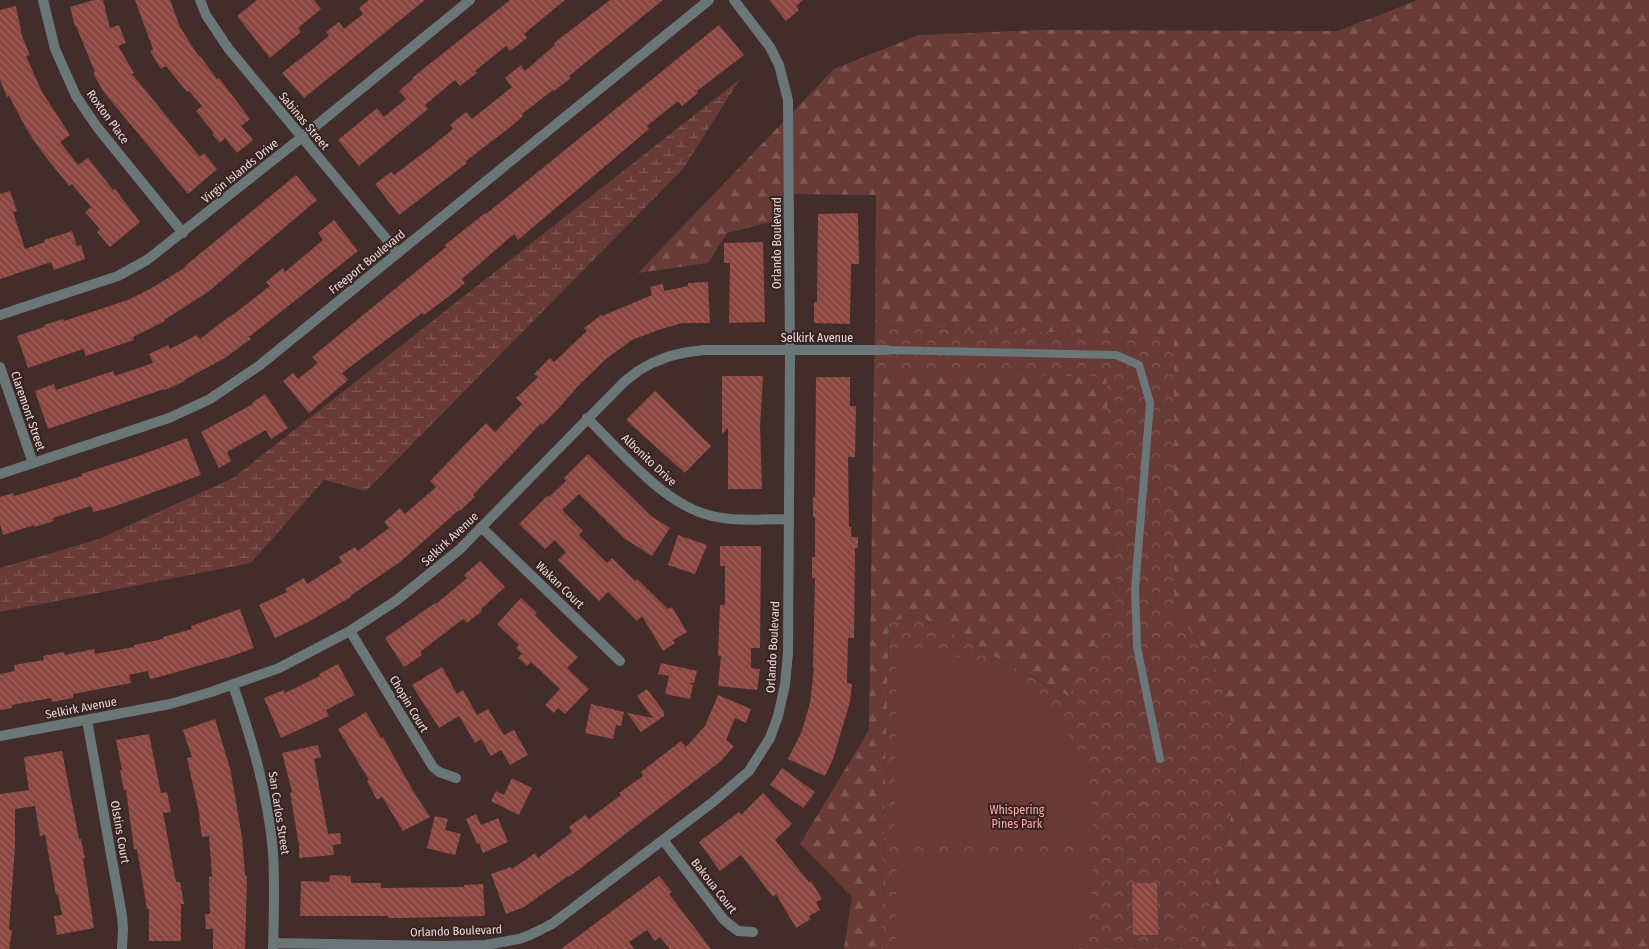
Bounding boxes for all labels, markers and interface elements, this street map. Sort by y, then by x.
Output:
street label: Roxton Place [84,87,132,147]
street label: Sabinas Street [276,89,332,153]
street label: Virgin Islands Drive [199,136,281,206]
street label: Orlando Boulevard [770,197,784,289]
street label: Freeport Boulevard [326,227,408,297]
street label: Selkirk Avenue [781,331,853,345]
street label: Claremont Street [8,370,48,453]
street label: Albonito Drive [619,431,679,489]
street label: Selkirk Avenue [419,509,481,569]
street label: Wakan Court [533,559,587,611]
street label: Orlando Boulevard [764,601,782,693]
street label: Chopin Court [387,673,431,735]
street label: Selkirk Avenue [44,694,118,722]
street label: San Carlos Street [266,770,292,856]
street label: Olstins Court [108,799,132,865]
park label: Whispering Pines Park [990,803,1045,831]
street label: Bakoua Court [688,856,740,916]
street label: Orlando Boulevard [410,922,502,940]

